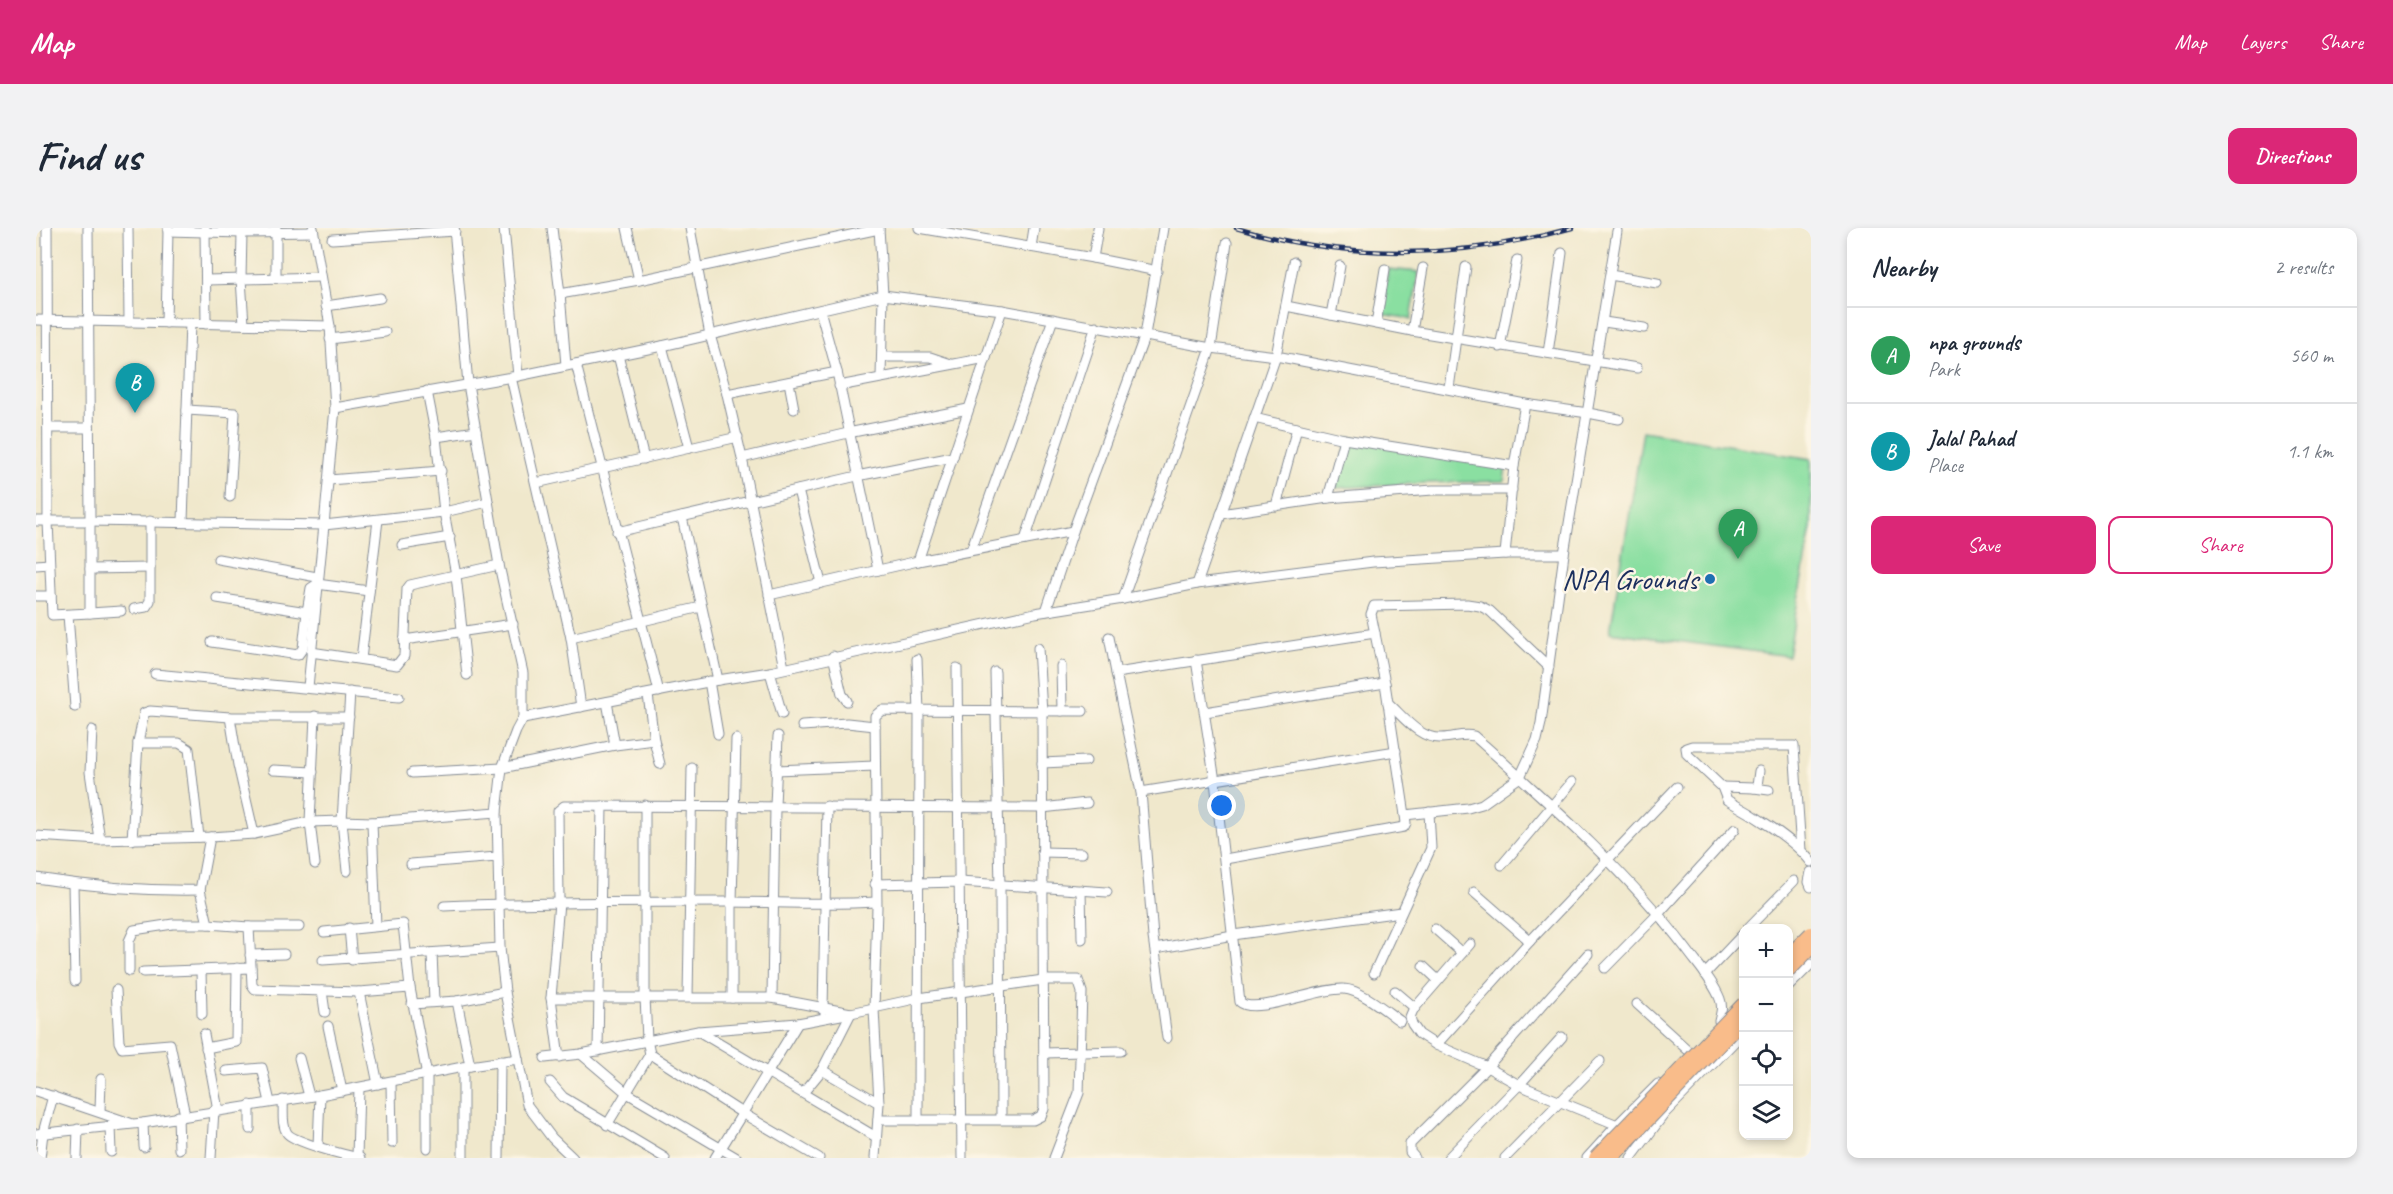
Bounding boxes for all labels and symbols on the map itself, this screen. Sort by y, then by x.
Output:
pin: B [116,364,154,413]
pin: A [1718,510,1758,559]
place label: NPA Grounds [1562,560,1701,598]
marker: NPA Grounds [1703,572,1717,586]
your location [1207,791,1236,820]

